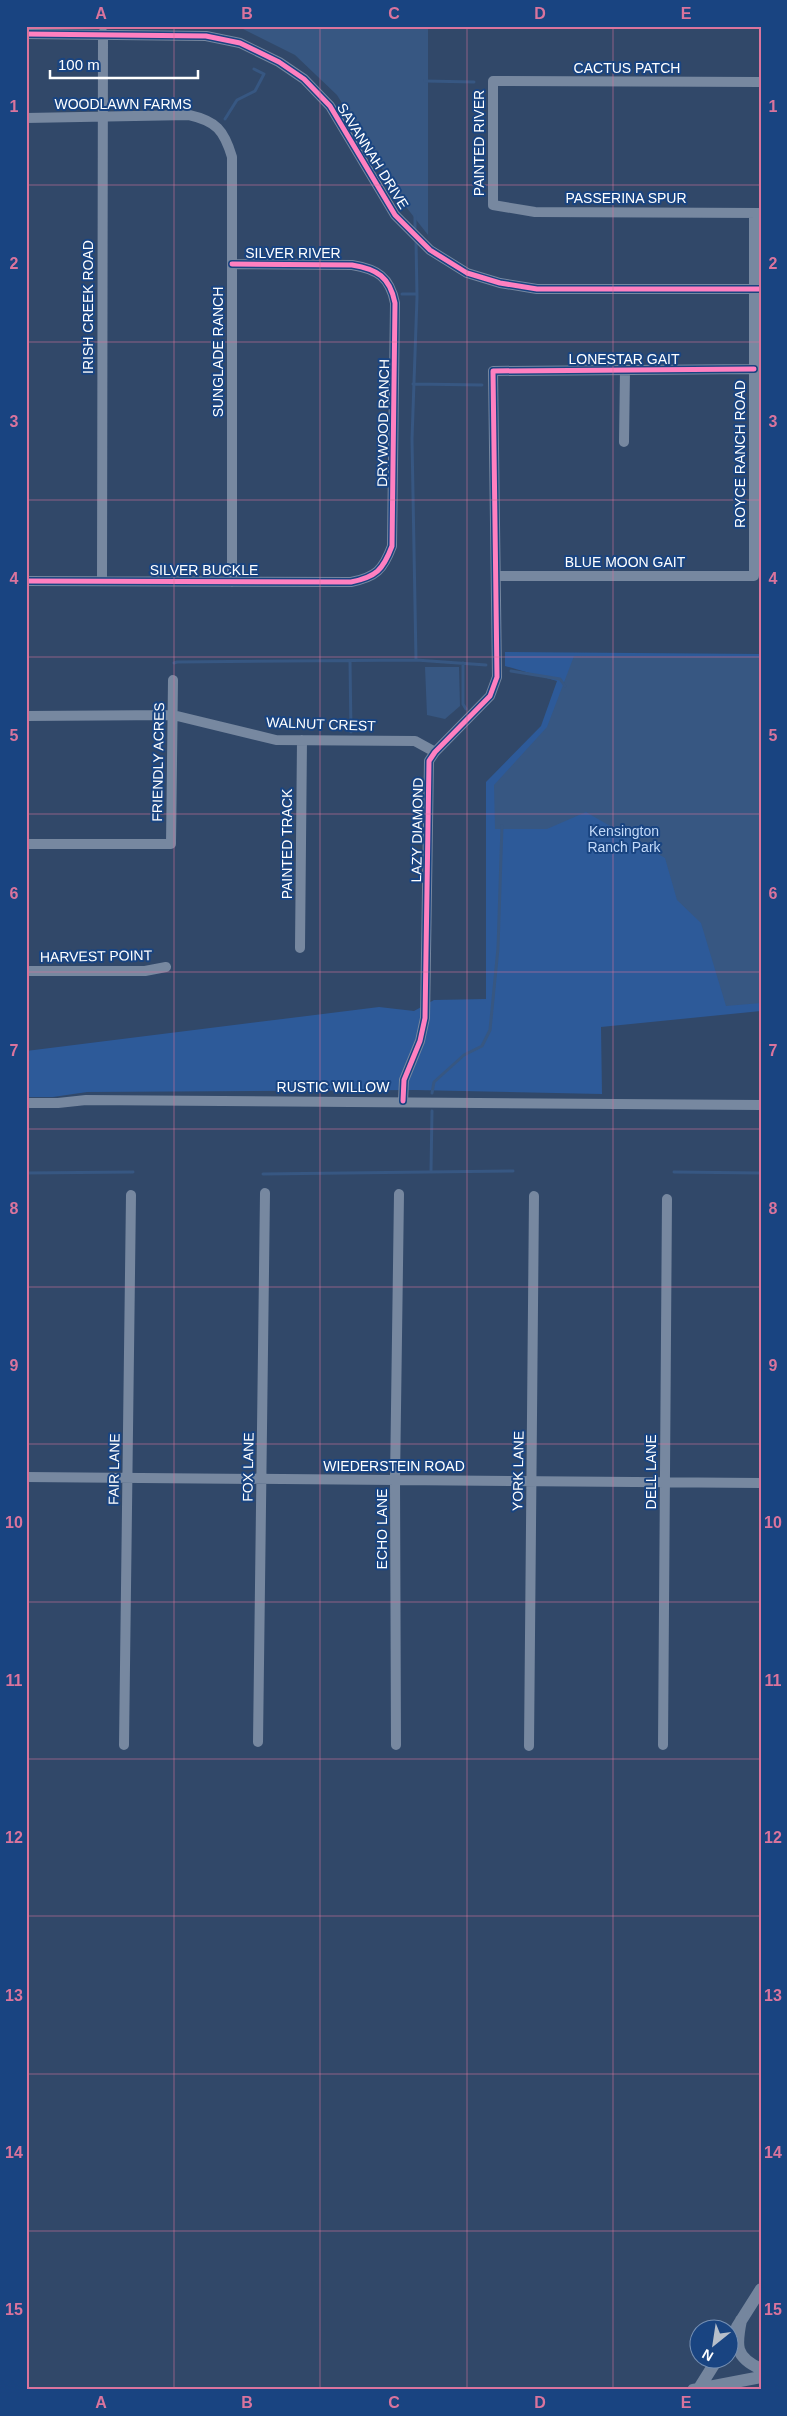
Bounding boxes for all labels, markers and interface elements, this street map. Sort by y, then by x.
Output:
text: A [95,5,107,22]
text: B [241,5,253,22]
text: C [388,5,400,22]
text: D [534,5,546,22]
text: E [681,5,692,22]
scale bar [50,48,198,80]
text: 100 m [58,56,100,73]
street label: CACTUS PATCH [574,60,680,76]
street label: PAINTED RIVER [471,90,487,196]
street label: WOODLAWN FARMS [54,96,192,112]
text: 1 [10,98,19,115]
text: 1 [769,98,778,115]
street label: SAVANNAH DRIVE [334,100,412,212]
street label: PASSERINA SPUR [565,190,687,206]
street label: IRISH CREEK ROAD [80,240,96,374]
street label: SILVER RIVER [245,245,341,261]
text: 2 [10,255,19,272]
text: 2 [769,255,778,272]
street label: SUNGLADE RANCH [210,287,226,417]
street label: LONESTAR GAIT [569,351,680,367]
street label: DRYWOOD RANCH [374,359,392,487]
street label: ROYCE RANCH ROAD [732,380,748,528]
text: 3 [10,413,19,430]
text: 3 [769,413,778,430]
street label: BLUE MOON GAIT [565,554,686,570]
street label: SILVER BUCKLE [150,562,258,578]
text: 4 [10,570,19,587]
text: 4 [769,570,778,587]
street label: FRIENDLY ACRES [149,702,167,822]
street label: WALNUT CREST [266,714,377,734]
text: 5 [10,727,19,744]
text: 5 [769,727,778,744]
street label: LAZY DIAMOND [408,777,426,883]
street label: PAINTED TRACK [279,788,295,899]
park label: Kensington Ranch Park [587,823,662,855]
text: 6 [10,885,19,902]
text: 6 [769,885,778,902]
street label: HARVEST POINT [40,947,153,965]
text: 7 [10,1042,19,1059]
text: 7 [769,1042,778,1059]
street label: RUSTIC WILLOW [277,1079,390,1095]
text: 8 [10,1200,19,1217]
text: 8 [769,1200,778,1217]
text: 9 [10,1357,19,1374]
text: 9 [769,1357,778,1374]
street label: YORK LANE [509,1431,527,1511]
street label: FOX LANE [239,1432,257,1502]
street label: FAIR LANE [105,1433,123,1505]
street label: DELL LANE [643,1435,659,1509]
street label: WIEDERSTEIN ROAD [323,1458,465,1474]
street label: ECHO LANE [374,1489,390,1569]
text: 10 [5,1514,23,1531]
text: 10 [764,1514,782,1531]
text: 11 [6,1672,23,1689]
text: 11 [765,1672,782,1689]
text: 12 [5,1829,23,1846]
text: 12 [764,1829,782,1846]
text: 13 [5,1987,23,2004]
text: 13 [764,1987,782,2004]
text: 14 [5,2144,23,2161]
text: 14 [764,2144,782,2161]
text: 15 [5,2301,23,2318]
text: 15 [764,2301,782,2318]
north arrow [690,2318,740,2368]
text: N [699,2346,716,2365]
text: A [95,2394,107,2411]
text: B [241,2394,253,2411]
text: C [388,2394,400,2411]
text: D [534,2394,546,2411]
text: E [681,2394,692,2411]

